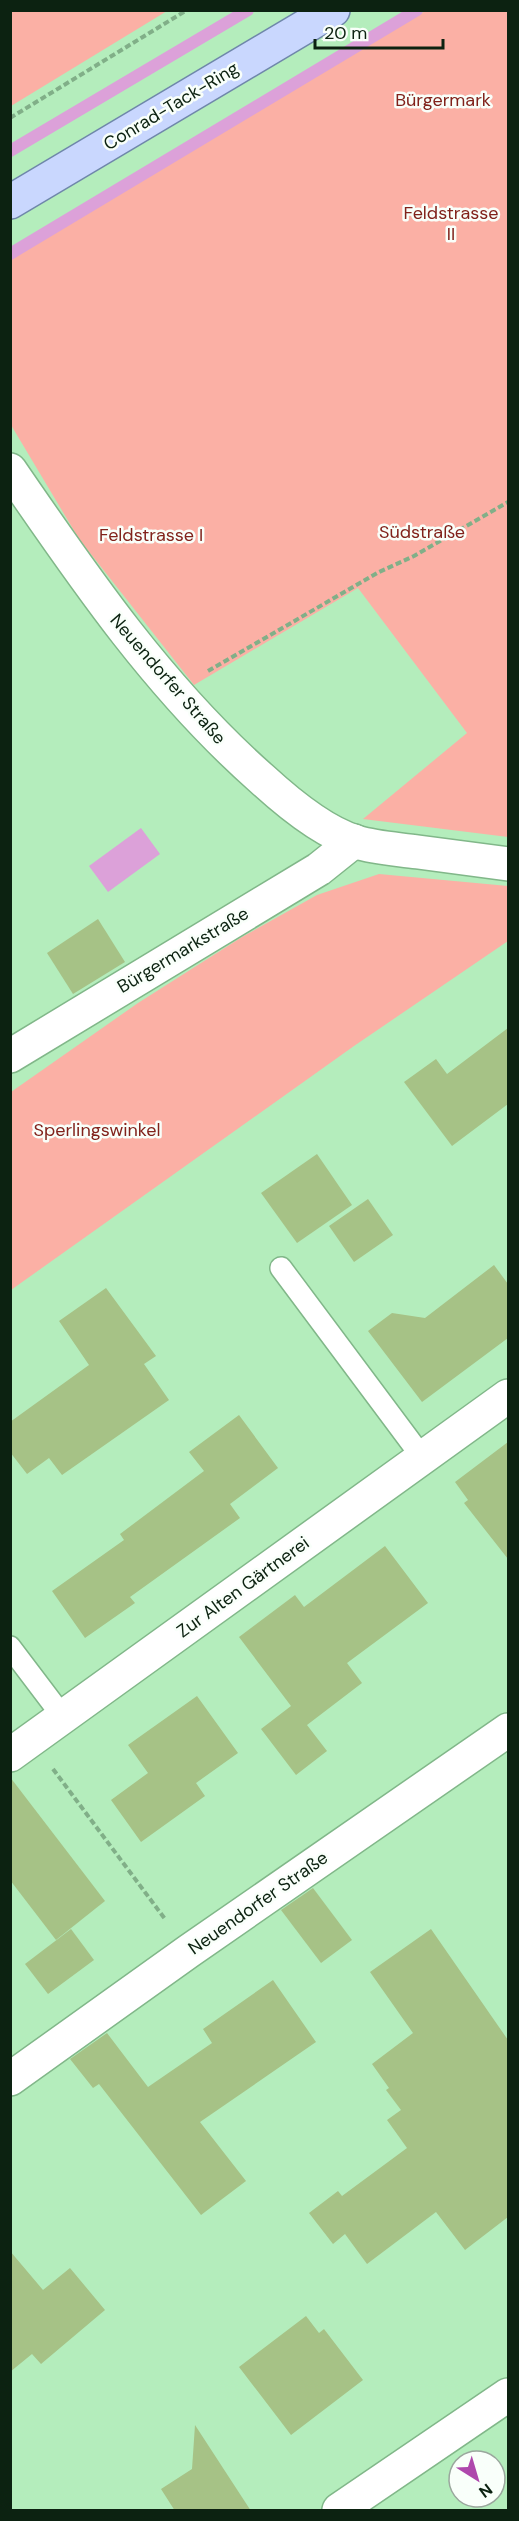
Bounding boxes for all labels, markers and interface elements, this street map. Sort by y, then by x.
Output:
scale bar [315,12,442,50]
text: 20 m [324,21,367,45]
street label: Conrad-Tack-Ring [99,56,243,156]
park label: Bürgermark [395,88,491,112]
park label: Feldstrasse II [403,201,499,246]
park label: Südstraße [379,520,465,544]
park label: Feldstrasse I [99,523,203,547]
street label: Neuendorfer Straße [105,609,231,749]
street label: Bürgermarkstraße [113,901,253,999]
park label: Sperlingswinkel [33,1118,161,1142]
street label: Zur Alten Gärtnerei [172,1531,314,1643]
street label: Neuendorfer Straße [183,1846,333,1960]
north arrow [447,2449,507,2509]
text: N [475,2479,497,2502]

